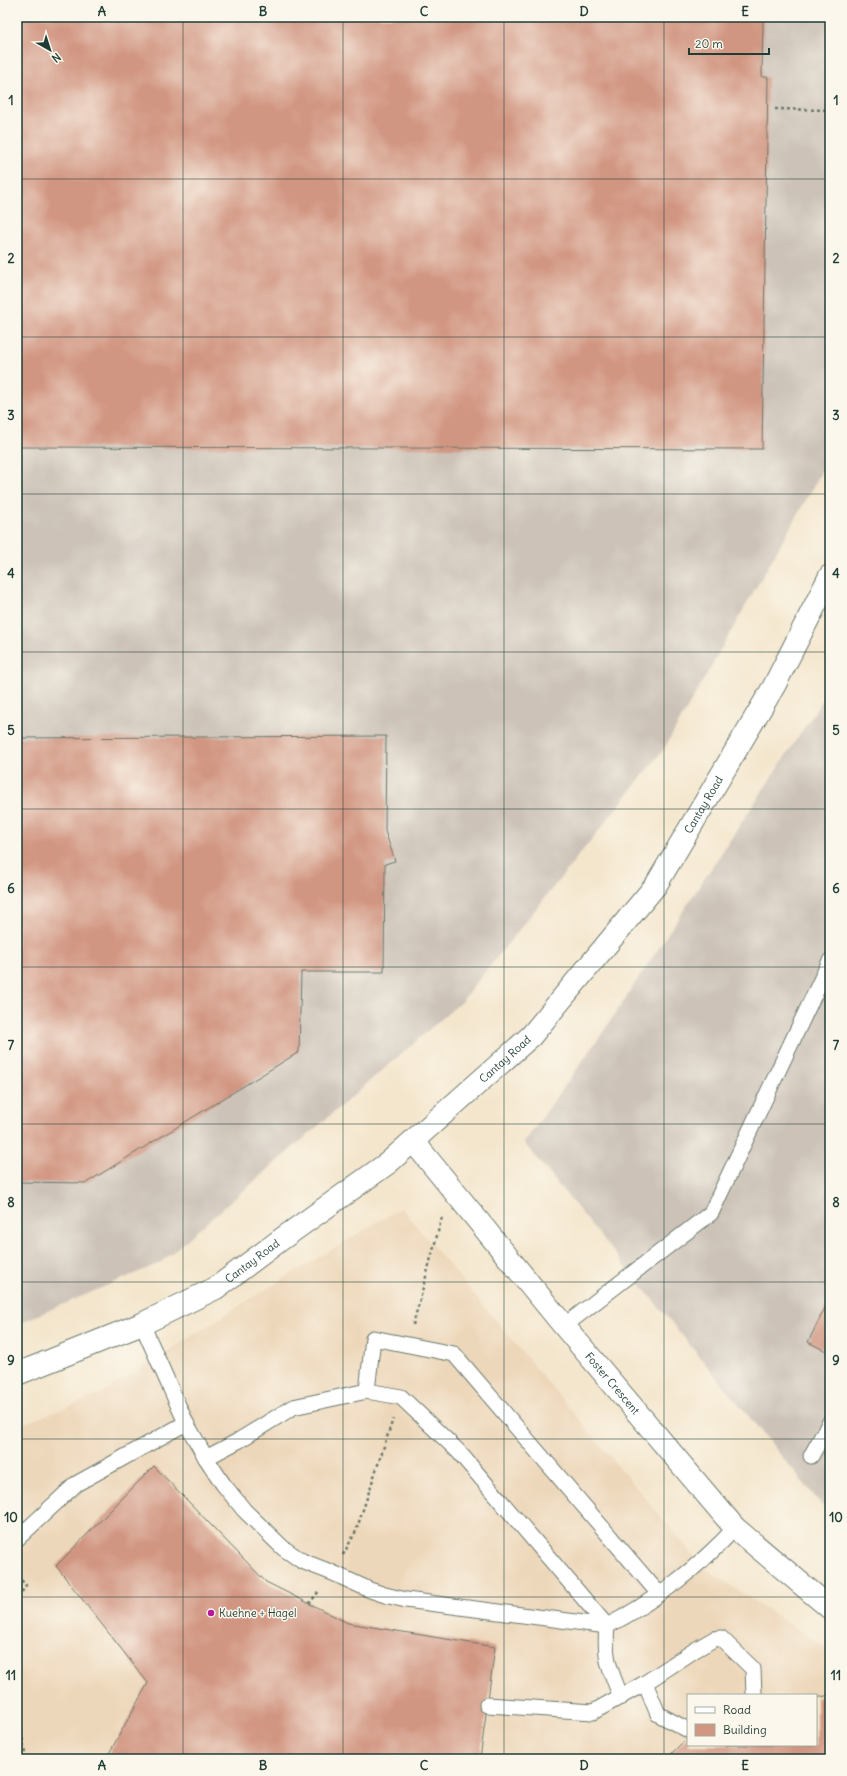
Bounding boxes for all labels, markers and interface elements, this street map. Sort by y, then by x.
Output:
text: A [98,3,107,20]
text: B [259,3,268,20]
text: C [420,3,429,20]
text: D [579,3,589,20]
text: E [741,3,749,20]
north arrow [30,30,70,70]
scale bar [689,30,769,56]
text: 20 m [695,36,723,51]
text: N [49,50,64,66]
text: 1 [8,92,14,109]
text: 1 [833,92,839,109]
text: 2 [7,250,15,267]
text: 2 [832,250,840,267]
text: 3 [7,407,15,424]
text: 3 [832,407,840,424]
text: 4 [7,565,15,582]
text: 4 [832,565,840,582]
text: 5 [7,722,15,739]
text: 5 [832,722,840,739]
street label: Cantay Road [681,773,726,836]
text: 6 [7,880,15,897]
text: 6 [832,880,840,897]
street label: Cantay Road [476,1032,534,1086]
text: 7 [8,1037,15,1054]
text: 7 [833,1037,840,1054]
text: 8 [7,1194,15,1211]
text: 8 [832,1194,840,1211]
street label: Cantay Road [222,1236,283,1286]
street label: Foster Crescent [582,1349,643,1418]
text: 9 [7,1352,15,1369]
text: 9 [832,1352,840,1369]
text: 10 [4,1509,18,1526]
text: 10 [829,1509,843,1526]
place label: Kuehne + Hagel [219,1606,296,1620]
marker: Kuehne + Hagel [206,1608,216,1618]
text: 11 [6,1667,16,1684]
text: 11 [831,1667,841,1684]
legend [687,1694,817,1746]
text: Road [723,1702,751,1717]
text: Building [723,1722,767,1737]
text: A [98,1757,107,1774]
text: B [259,1757,268,1774]
text: C [420,1757,429,1774]
text: D [579,1757,589,1774]
text: E [741,1757,749,1774]

